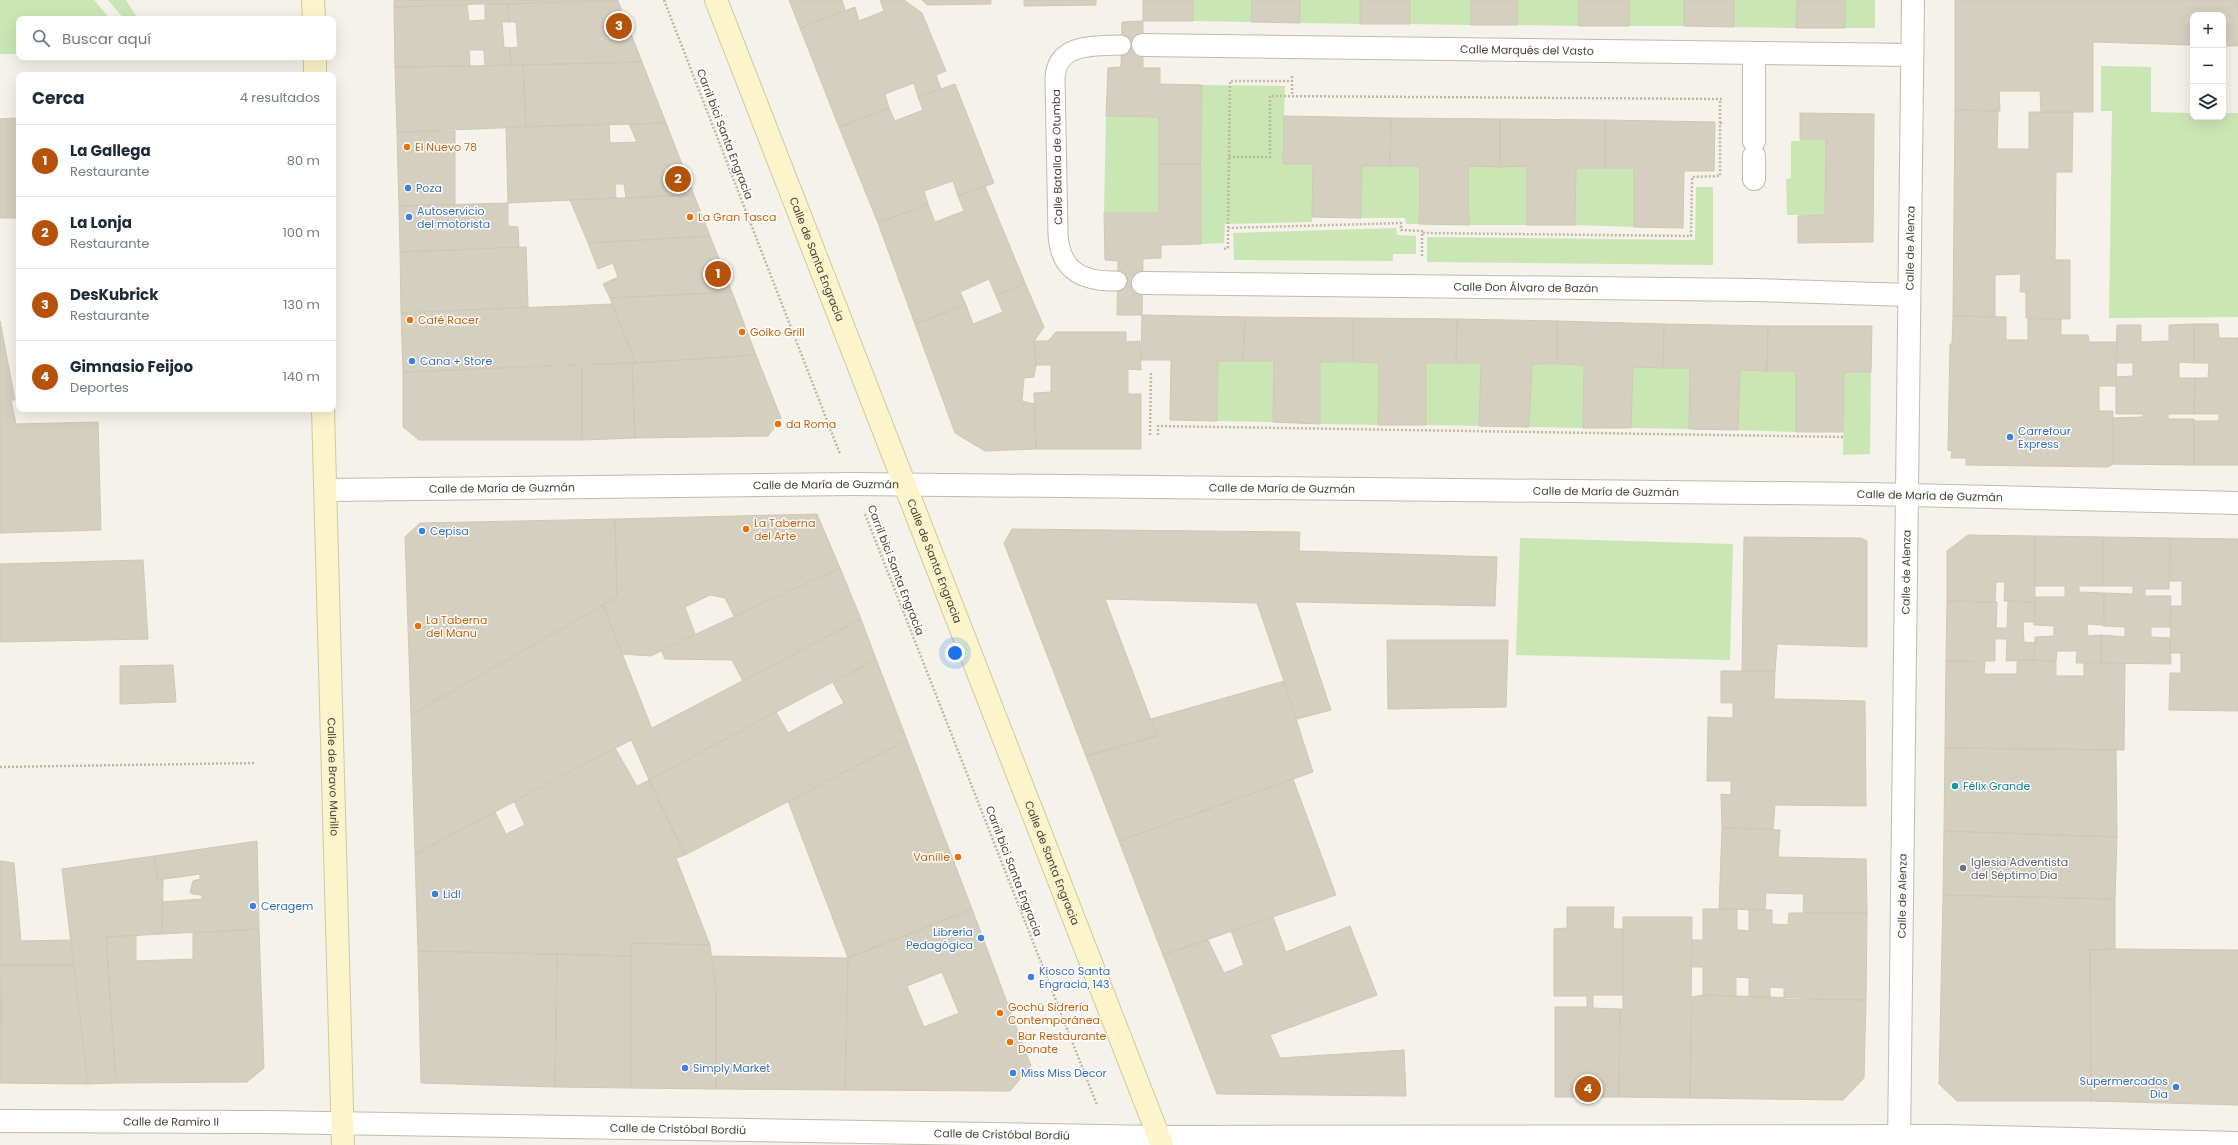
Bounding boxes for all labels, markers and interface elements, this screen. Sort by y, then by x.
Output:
pin: 3 [606,11,632,41]
map controls [2190,12,2226,120]
button: + [2190,12,2226,48]
search box [16,16,336,60]
icon: search [30,27,52,49]
text: Buscar aquí [62,28,151,49]
street label: Calle Marqués del Vasto [1460,41,1594,59]
button: − [2190,48,2226,84]
street label: Carril bici Santa Engracia [693,66,757,202]
button: layers [2190,84,2226,120]
text: Cerca [32,86,85,110]
text: 4 resultados [240,88,320,107]
street label: Calle Batalla de Otumba [1048,89,1066,225]
place label: El Nuevo 78 [415,139,477,155]
text: La Gallega [70,140,151,161]
marker: El Nuevo 78 [402,142,412,152]
text: 1 [43,151,47,170]
text: 80 m [287,151,320,170]
text: Restaurante [70,162,149,181]
pin: 2 [665,164,691,194]
place label: Poza [416,180,442,196]
marker: Poza [403,183,413,193]
street label: Calle de Santa Engracia [785,195,848,324]
place label: Autoservicio del motorista [417,203,490,232]
street label: Calle de Alenza [1901,206,1918,291]
place label: La Gran Tasca [698,209,776,225]
text: La Lonja [70,212,132,233]
marker: Autoservicio del motorista [404,212,414,222]
marker: La Gran Tasca [685,212,695,222]
text: 2 [41,223,49,242]
text: 100 m [283,223,320,242]
text: Restaurante [70,234,149,253]
pin: 1 [705,259,731,289]
street label: Calle Don Álvaro de Bazán [1454,279,1598,296]
text: DesKubrick [70,284,158,305]
text: 3 [41,295,49,314]
text: 130 m [283,295,320,314]
text: Restaurante [70,306,149,325]
place label: Café Racer [418,312,479,328]
marker: Café Racer [405,315,415,325]
place label: Goiko Grill [750,324,805,340]
marker: Goiko Grill [737,327,747,337]
place label: Cana + Store [420,353,492,369]
text: Gimnasio Feijoo [70,356,193,377]
marker: Cana + Store [407,356,417,366]
text: 4 [41,367,49,386]
text: 140 m [283,367,320,386]
text: Deportes [70,378,129,397]
place label: da Roma [786,416,836,432]
marker: da Roma [773,419,783,429]
place label: Carrefour Express [2018,423,2071,452]
marker: Carrefour Express [2005,432,2015,442]
street label: Calle de María de Guzmán [753,476,899,493]
street label: Calle de María de Guzmán [429,479,575,497]
street label: Calle de María de Guzmán [1209,480,1355,497]
street label: Calle de María de Guzmán [1533,483,1679,500]
street label: Calle de María de Guzmán [1857,486,2003,505]
street label: Calle de Santa Engracia [903,496,966,625]
street label: Carril bici Santa Engracia [864,502,928,638]
place label: La Taberna del Arte [754,515,815,544]
place label: Cepisa [430,523,469,539]
marker: La Taberna del Arte [741,524,751,534]
marker: Cepisa [417,526,427,536]
street label: Calle de Alenza [1897,530,1915,615]
place label: La Taberna del Manu [426,612,487,641]
marker: La Taberna del Manu [413,621,423,631]
your location [945,643,965,663]
street label: Calle de Bravo Murillo [323,717,343,836]
place label: Félix Grande [1963,778,2031,794]
marker: Félix Grande [1950,781,1960,791]
street label: Calle de Santa Engracia [1021,798,1084,927]
street label: Carril bici Santa Engracia [982,803,1046,939]
place label: Vanille [913,849,950,865]
marker: Vanille [953,852,963,862]
street label: Calle de Alenza [1894,854,1911,939]
place label: Iglesia Adventista del Séptimo Día [1971,854,2068,883]
marker: Iglesia Adventista del Séptimo Día [1958,863,1968,873]
place label: Lidl [443,886,461,902]
marker: Lidl [430,889,440,899]
place label: Ceragem [261,898,313,914]
marker: Ceragem [248,901,258,911]
place label: Librería Pedagógica [906,924,973,953]
marker: Librería Pedagógica [976,933,986,943]
place label: Kiosco Santa Engracia, 143 [1039,963,1110,992]
marker: Kiosco Santa Engracia, 143 [1026,972,1036,982]
place label: Gochü Sidrería Contemporánea [1008,999,1100,1028]
marker: Gochü Sidrería Contemporánea [995,1008,1005,1018]
place label: Bar Restaurante Donate [1018,1028,1107,1057]
marker: Bar Restaurante Donate [1005,1037,1015,1047]
place label: Simply Market [693,1060,770,1076]
marker: Simply Market [680,1063,690,1073]
place label: Miss Miss Decor [1021,1065,1107,1081]
marker: Miss Miss Decor [1008,1068,1018,1078]
place label: Supermercados Dia [2080,1073,2168,1102]
pin: 4 [1575,1074,1601,1104]
marker: Supermercados Dia [2171,1082,2181,1092]
street label: Calle de Ramiro II [123,1113,219,1130]
street label: Calle de Cristóbal Bordiú [610,1120,746,1138]
street label: Calle de Cristóbal Bordiú [934,1125,1070,1143]

